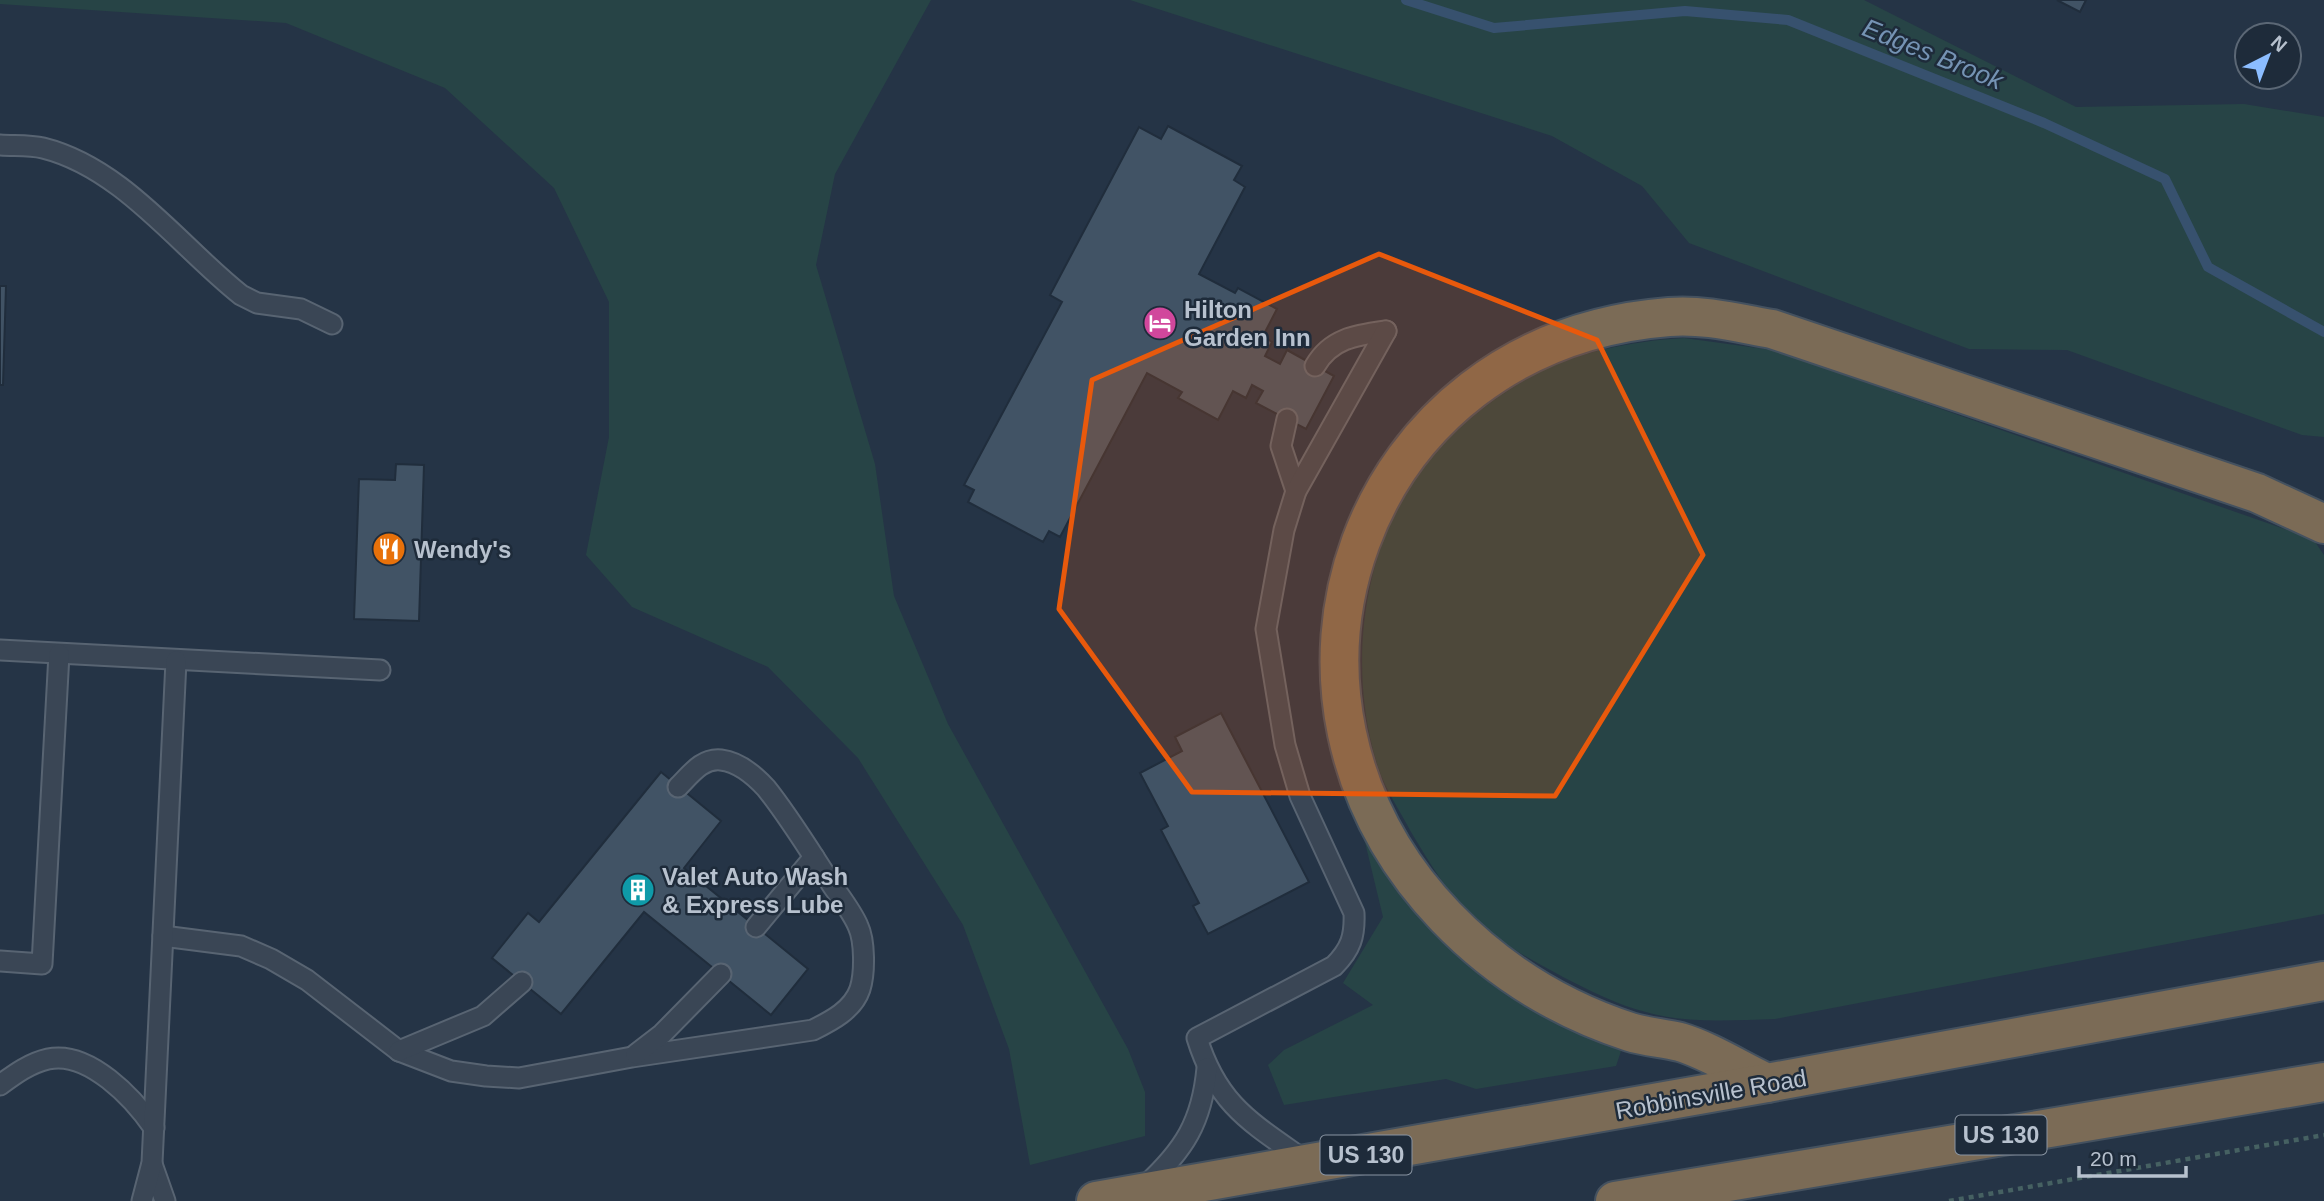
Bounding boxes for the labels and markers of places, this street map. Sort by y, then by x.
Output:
place label: Hilton Garden Inn [1184,296,1311,351]
hotel icon: Hilton Garden Inn [1141,304,1179,342]
restaurant icon: Wendy's [370,530,408,568]
place label: Wendy's [414,536,511,563]
place label: Valet Auto Wash & Express Lube [662,863,848,918]
building icon: Valet Auto Wash & Express Lube [619,871,657,909]

